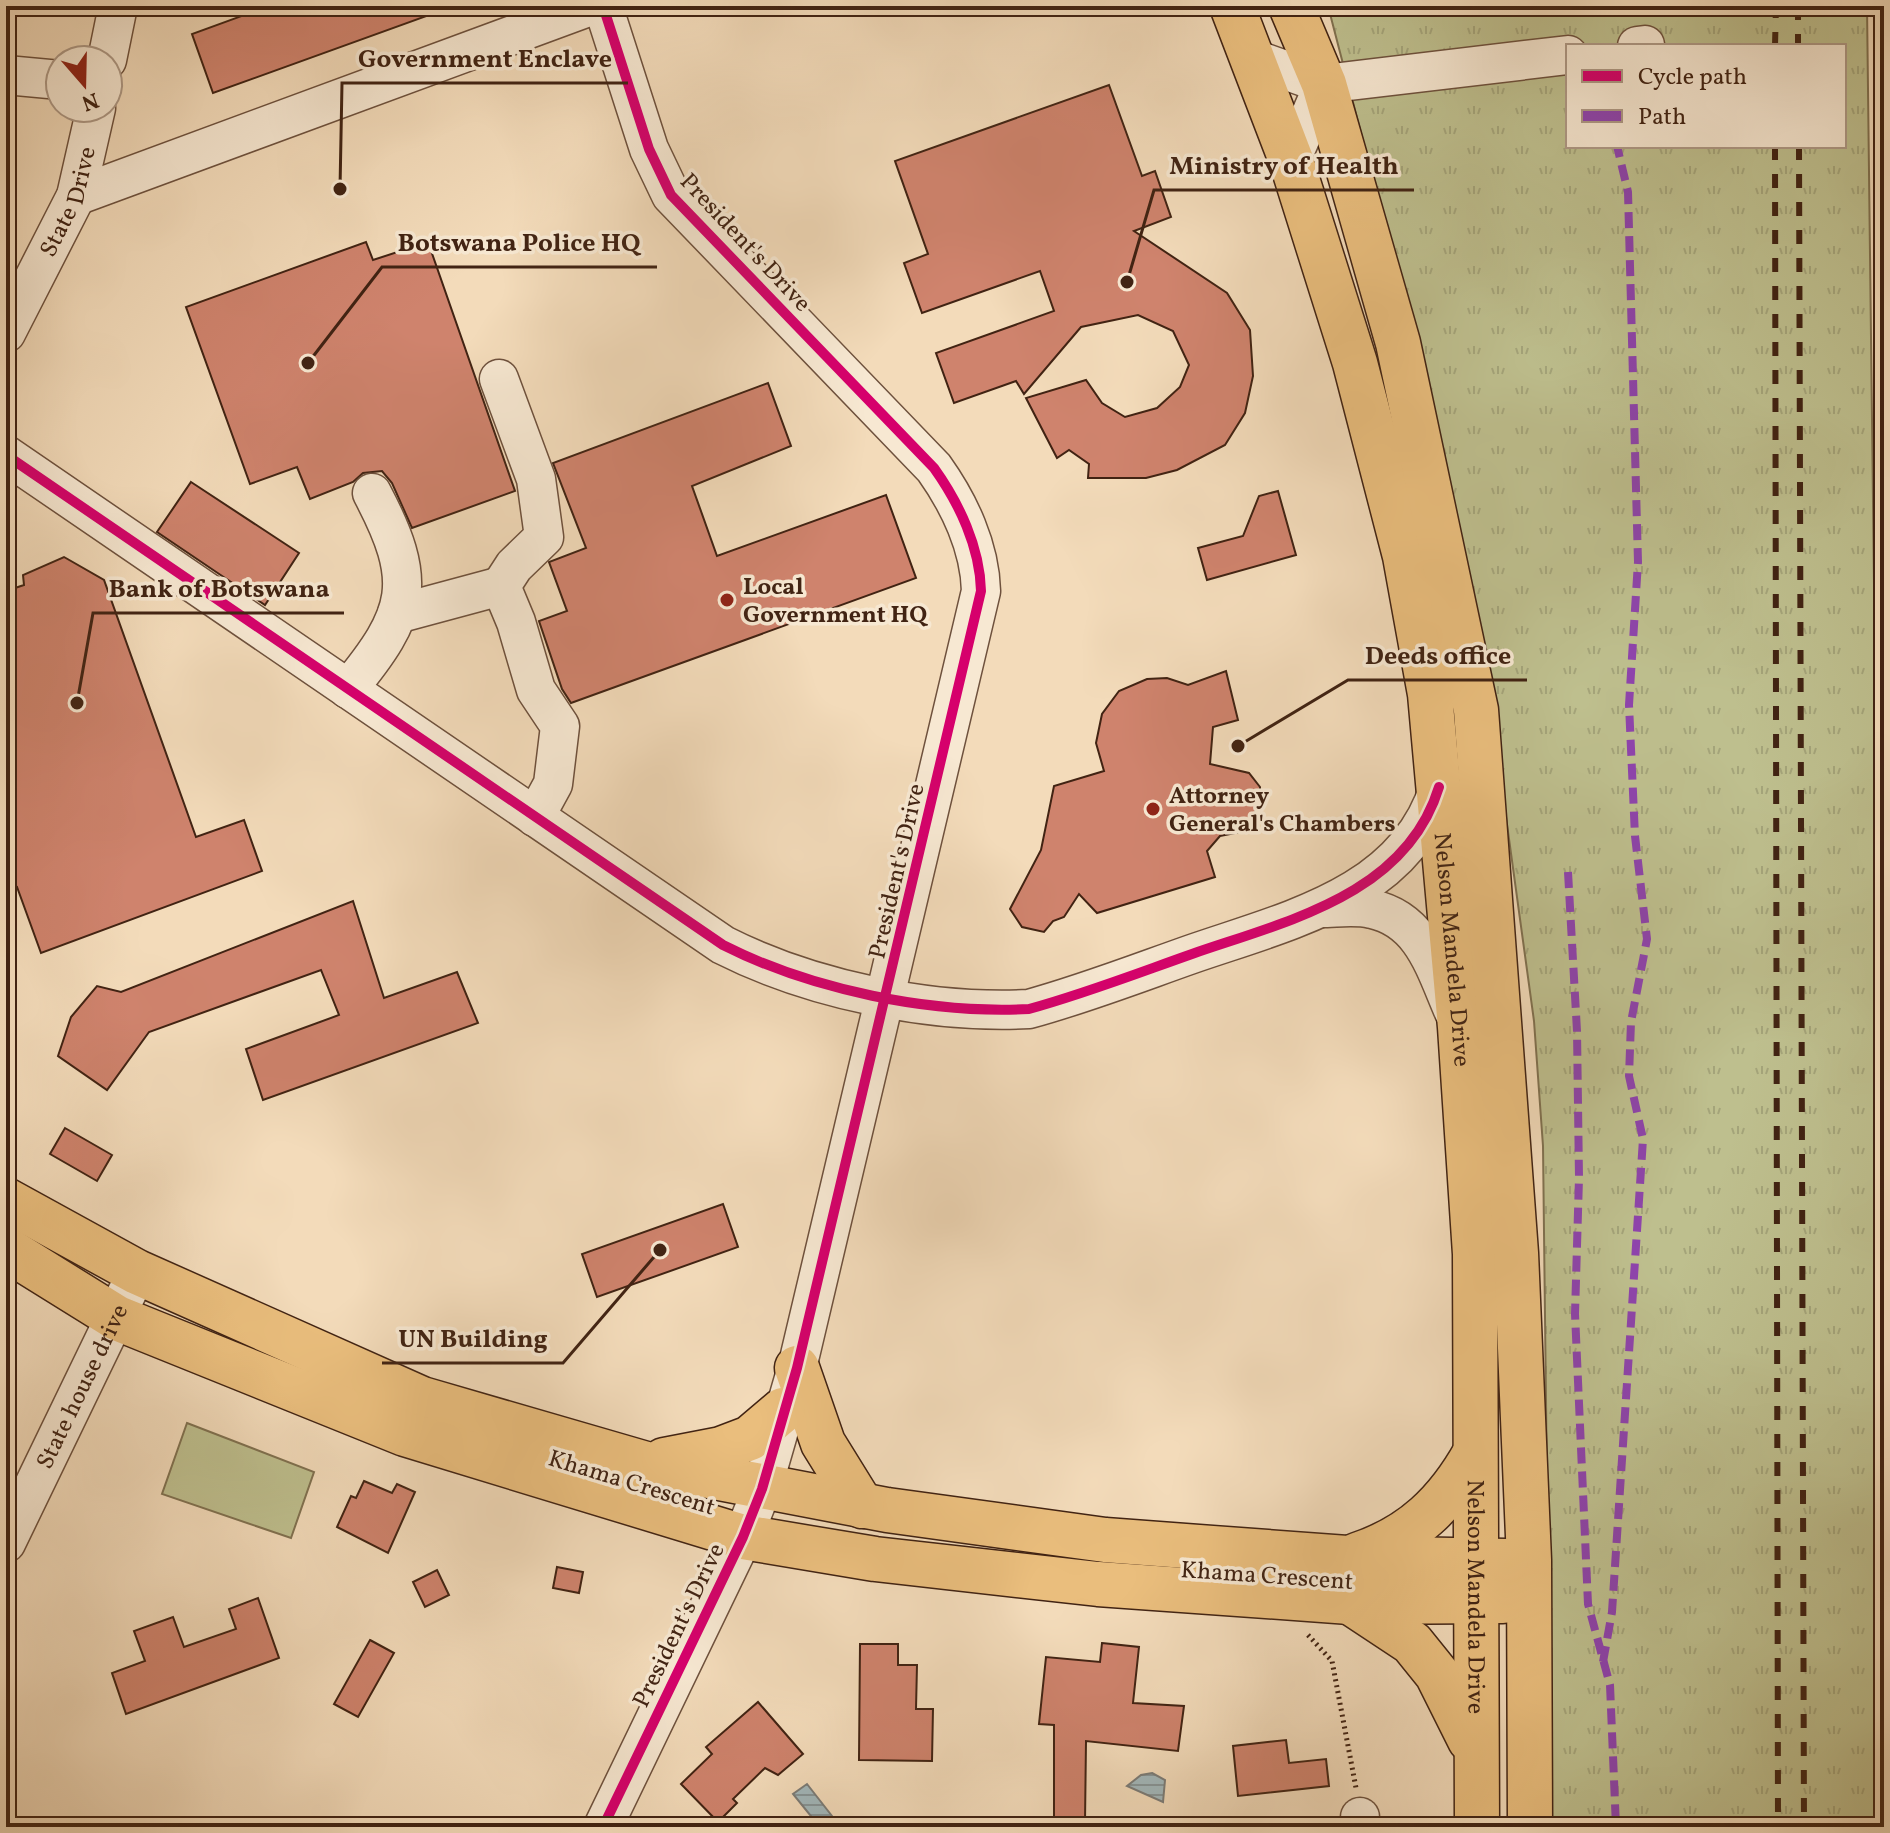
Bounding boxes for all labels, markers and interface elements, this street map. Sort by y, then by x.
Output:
callout: Government Enclave [342,33,628,83]
text: Government Enclave [358,42,612,78]
north arrow [44,44,124,124]
legend [1566,44,1846,148]
text: Cycle path [1638,61,1747,95]
text: N [77,83,103,118]
text: Path [1638,101,1686,135]
callout: Ministry of Health [1154,140,1414,190]
street label: State Drive [33,144,106,263]
text: Ministry of Health [1169,149,1399,185]
street label: President's Drive [671,166,818,320]
callout: Botswana Police HQ [382,217,657,267]
text: Botswana Police HQ [397,226,642,262]
callout: Bank of Botswana [93,563,344,613]
place label: Local Government HQ [743,571,928,633]
text: Bank of Botswana [108,572,330,608]
marker: Local Government HQ [718,591,736,609]
callout: Deeds office [1348,630,1527,680]
text: Deeds office [1365,639,1511,675]
street label: President's Drive [861,780,935,962]
place label: Attorney General's Chambers [1169,780,1396,842]
marker: Attorney General's Chambers [1144,800,1162,818]
street label: Nelson Mandela Drive [1424,831,1478,1068]
street label: State house drive [29,1299,138,1475]
callout: UN Building [382,1313,563,1363]
text: UN Building [398,1322,548,1358]
street label: Khama Crescent [544,1442,719,1525]
street label: Nelson Mandela Drive [1457,1479,1492,1714]
street label: President's Drive [625,1538,734,1714]
street label: Khama Crescent [1180,1554,1354,1600]

